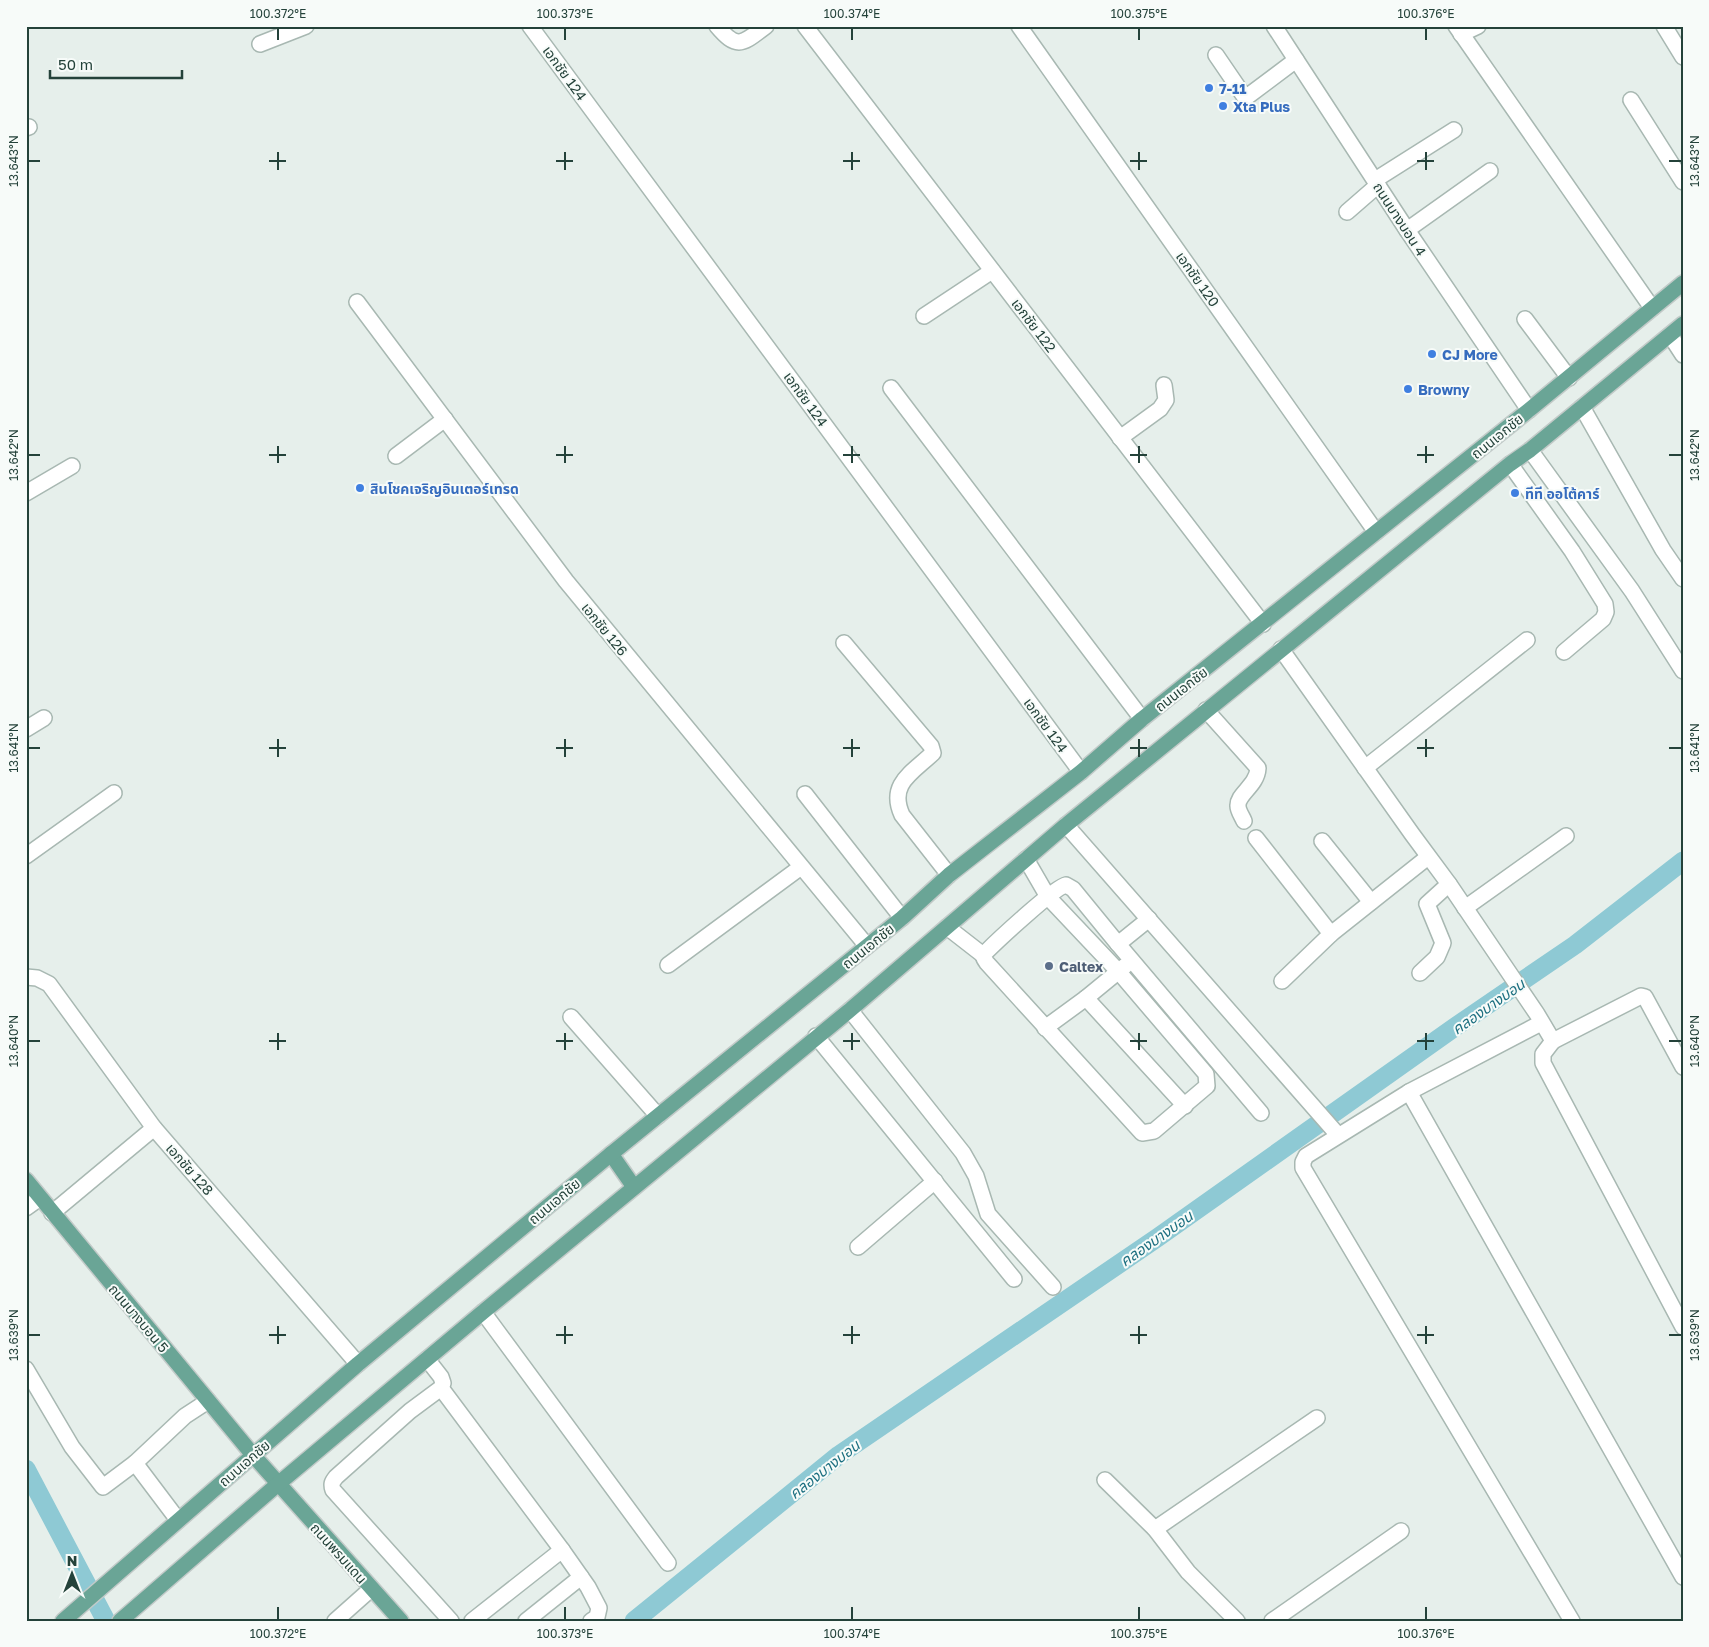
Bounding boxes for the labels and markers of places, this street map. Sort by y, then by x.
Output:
place label: 7-11 [1219,80,1246,97]
marker: 7-11 [1203,82,1215,94]
place label: Xta Plus [1233,98,1290,115]
marker: Xta Plus [1217,100,1229,112]
place label: CJ More [1442,346,1498,363]
marker: CJ More [1426,348,1438,360]
place label: Browny [1418,381,1470,398]
marker: Browny [1402,383,1414,395]
place label: สินโชคเจริญอินเตอร์เทรด [370,480,519,497]
marker: สินโชคเจริญอินเตอร์เทรด [354,482,366,494]
place label: ทีที ออโต้คาร์ [1525,485,1600,502]
marker: ทีที ออโต้คาร์ [1509,487,1521,499]
place label: Caltex [1059,958,1103,975]
marker: Caltex [1043,960,1055,972]

